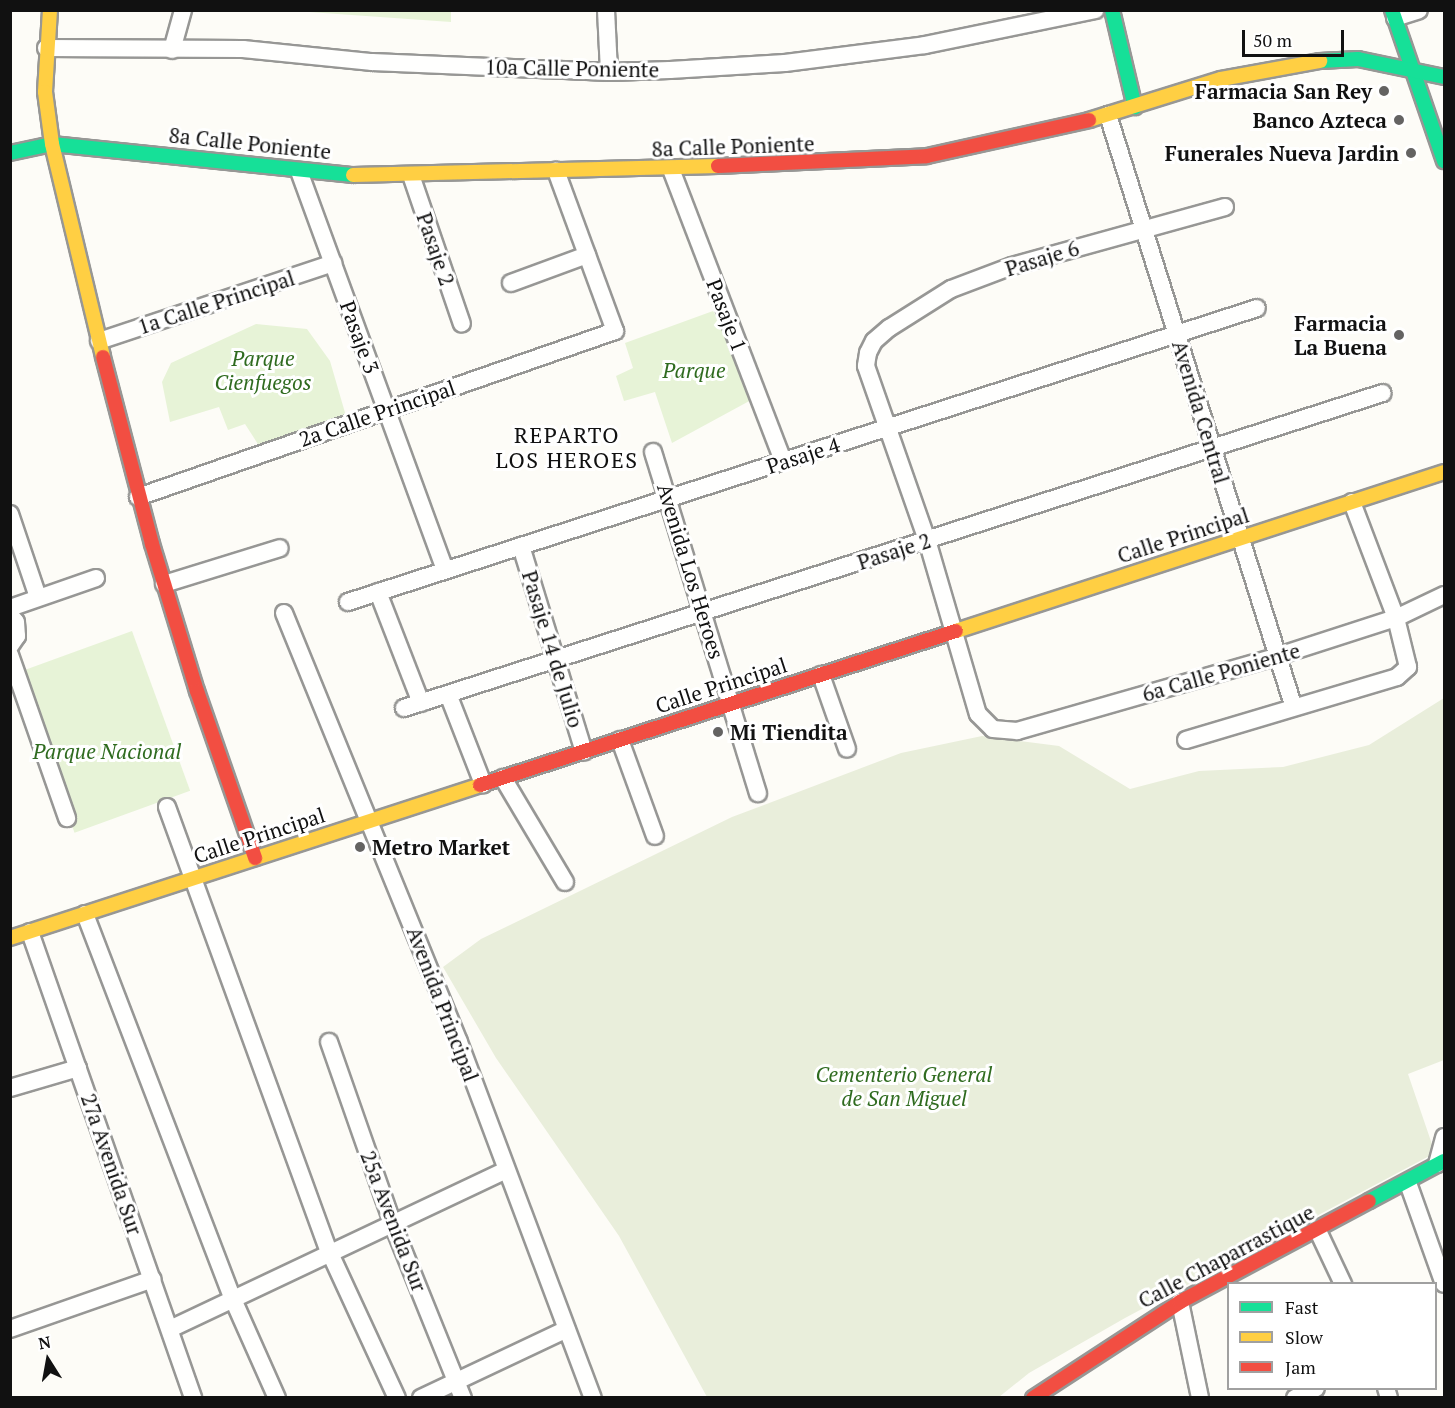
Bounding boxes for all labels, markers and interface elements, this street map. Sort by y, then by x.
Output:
scale bar [1245,18,1347,56]
text: 50 m [1253,28,1292,52]
street label: 10a Calle Poniente [485,54,659,82]
place label: Farmacia San Rey [1195,78,1372,104]
marker: Farmacia San Rey [1377,84,1391,98]
place label: Banco Azteca [1252,107,1387,133]
marker: Banco Azteca [1392,113,1406,127]
street label: 8a Calle Poniente [168,122,332,164]
street label: 8a Calle Poniente [651,131,815,161]
place label: Funerales Nueva Jardin [1165,140,1399,166]
marker: Funerales Nueva Jardin [1404,146,1418,160]
street label: Pasaje 2 [412,209,460,289]
street label: Pasaje 6 [1002,235,1082,281]
street label: 1a Calle Principal [134,265,298,339]
street label: Pasaje 1 [702,275,752,355]
street label: Pasaje 3 [335,297,385,377]
place label: Farmacia La Buena [1294,310,1387,360]
marker: Farmacia La Buena [1392,328,1406,342]
street label: Avenida Central [1167,337,1235,487]
park label: Parque Cienfuegos [214,345,312,395]
park label: Parque [662,357,726,383]
street label: 2a Calle Principal [296,374,458,452]
district label: REPARTO LOS HEROES [496,421,638,472]
street label: Pasaje 4 [763,431,843,479]
street label: Avenida Los Heroes [652,480,730,662]
street label: Calle Principal [1114,502,1252,568]
street label: Pasaje 2 [854,527,934,575]
street label: Pasaje 14 de Julio [517,567,589,731]
street label: 6a Calle Poniente [1139,637,1303,707]
street label: Calle Principal [652,652,790,718]
place label: Mi Tiendita [730,719,848,745]
marker: Mi Tiendita [711,725,725,739]
park label: Parque Nacional [33,738,181,764]
street label: Calle Principal [190,802,328,868]
place label: Metro Market [372,834,510,860]
marker: Metro Market [353,840,367,854]
street label: Avenida Principal [402,923,484,1085]
park label: Cementerio General de San Miguel [816,1061,992,1111]
street label: 27a Avenida Sur [76,1090,148,1238]
street label: 25a Avenida Sur [355,1147,433,1295]
street label: Calle Chaparrastique [1134,1199,1318,1313]
legend [1227,1282,1437,1390]
text: Fast [1285,1295,1318,1319]
text: Slow [1285,1325,1323,1349]
north arrow [18,1330,78,1390]
text: N [37,1330,53,1354]
text: Jam [1285,1355,1316,1379]

